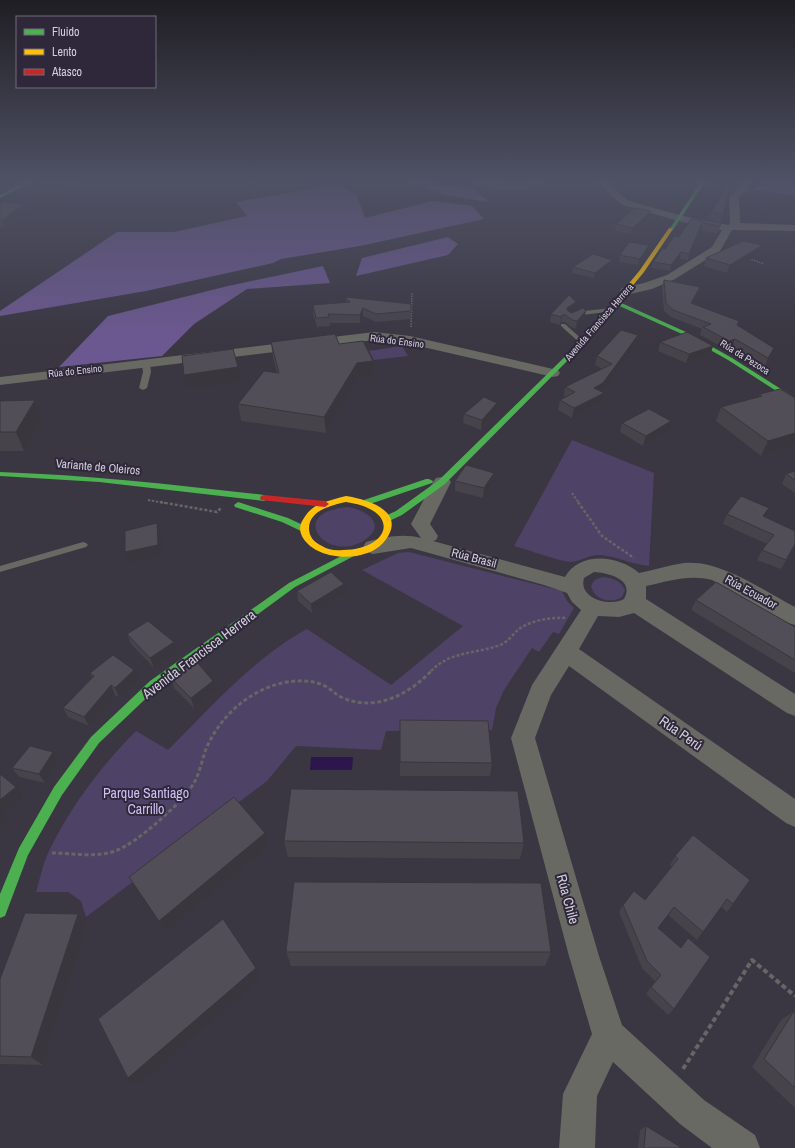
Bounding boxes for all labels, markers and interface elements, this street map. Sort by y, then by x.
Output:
legend [16,16,156,88]
text: Fluido [52,24,79,40]
text: Lento [52,44,77,60]
text: Atasco [51,64,82,80]
street label: Avenida Francisca Herrera [561,280,636,364]
street label: Rúa do Ensino [369,331,425,351]
street label: Rúa da Pezoca [718,337,773,378]
street label: Rúa do Ensino [47,362,103,380]
street label: Variante de Oleiros [55,455,141,479]
street label: Rúa Brasil [450,544,498,572]
street label: Rúa Ecuador [722,571,781,613]
street label: Avenida Francisca Herrera [138,605,260,703]
street label: Rúa Perú [656,712,706,754]
park label: Parque Santiago Carrillo [103,784,189,818]
street label: Rúa Chile [553,872,583,926]

